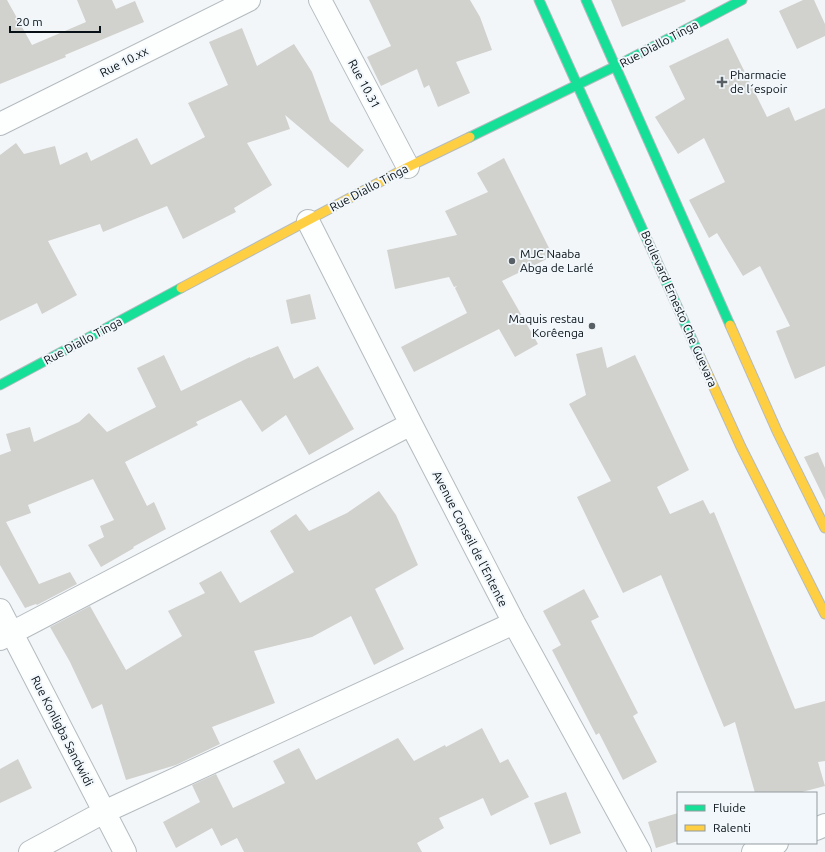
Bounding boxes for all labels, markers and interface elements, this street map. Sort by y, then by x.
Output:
scale bar [10,8,100,34]
text: 20 m [16,15,43,28]
street label: Rue Diallo Tinga [617,17,700,70]
street label: Rue 10.xx [97,44,150,79]
street label: Rue 10.31 [346,57,383,111]
place label: Pharmacie de l´espoir [730,68,788,95]
marker: Pharmacie de l´espoir [717,77,727,87]
street label: Rue Diallo Tinga [327,161,410,214]
street label: Boulevard Ernesto Che Guevara [639,229,720,389]
place label: MJC Naaba Abga de Larlé [520,247,594,274]
marker: MJC Naaba Abga de Larlé [507,256,517,266]
place label: Maquis restau Korêenga [509,312,584,339]
street label: Rue Diallo Tinga [41,314,124,367]
marker: Maquis restau Korêenga [587,321,597,331]
street label: Avenue Conseil de l'Entente [430,469,510,609]
street label: Rue Konligba Sandwidi [29,673,96,788]
legend [677,792,817,844]
text: Fluide [713,801,746,814]
text: Ralenti [713,821,751,834]

